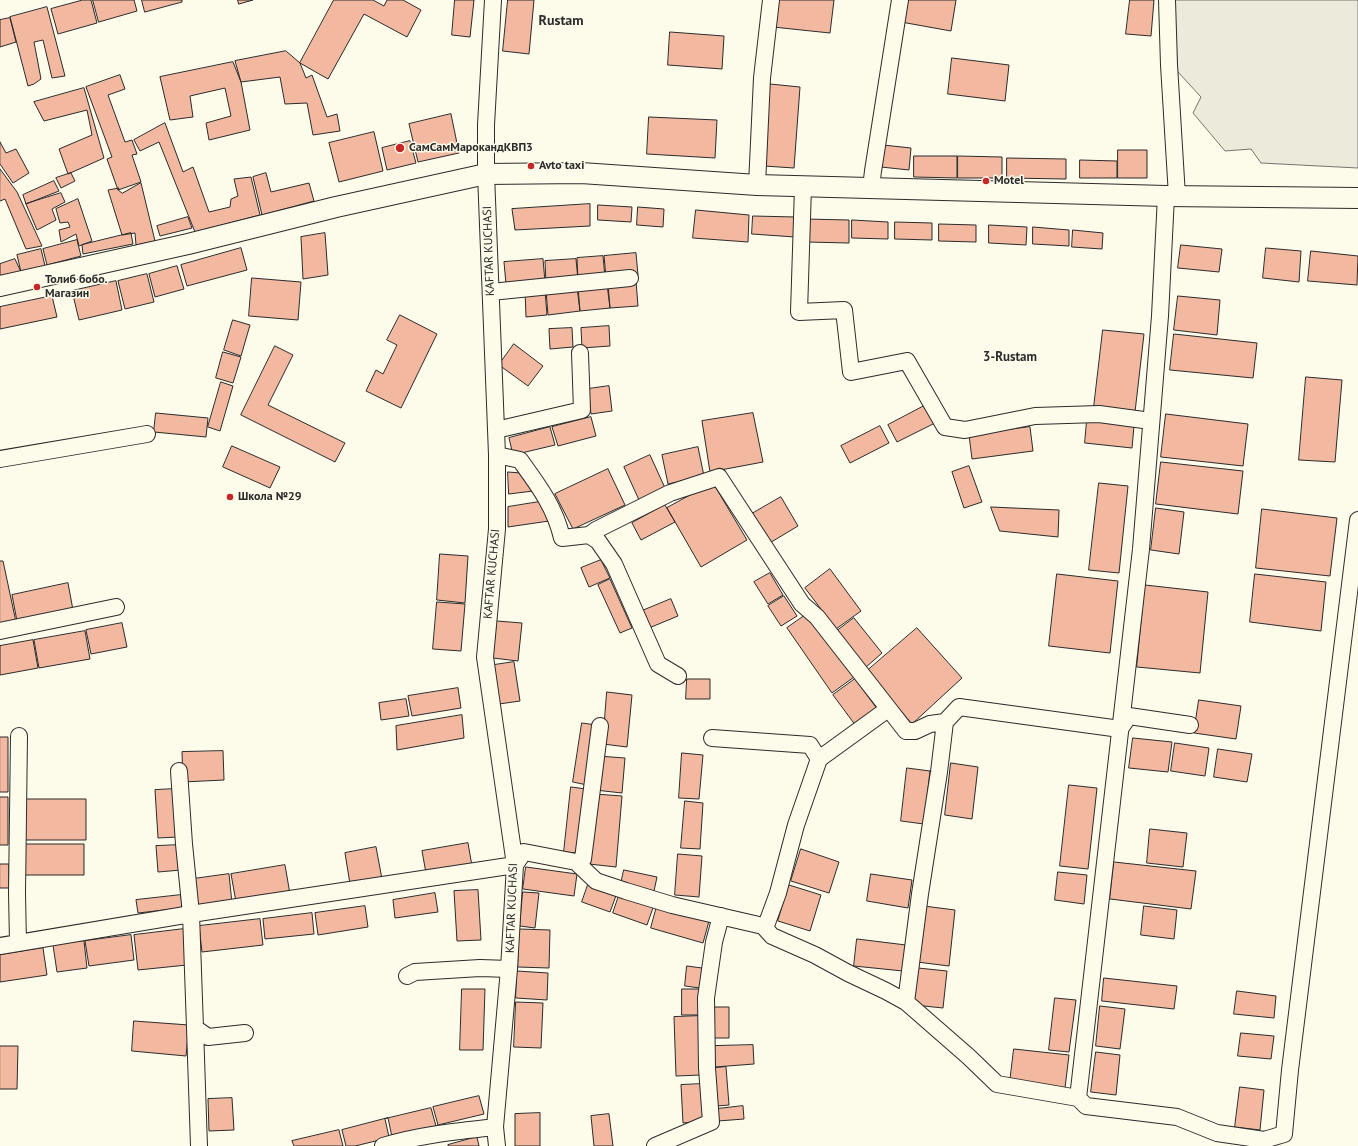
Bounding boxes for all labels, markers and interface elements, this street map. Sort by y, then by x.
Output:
district label: Rustam [539,13,583,29]
place label: СамСамМарокандКВП3 [409,141,533,155]
marker: СамСамМарокандКВП3 [394,142,406,154]
place label: Avto taxi [539,159,584,173]
marker: Avto taxi [526,161,536,171]
place label: Motel [994,174,1024,188]
marker: Motel [981,176,991,186]
street label: KAFTAR KUCHASI [480,206,498,296]
place label: Толиб бобо. Магазин [45,273,108,301]
marker: Толиб бобо. Магазин [32,282,42,292]
district label: 3-Rustam [983,349,1037,365]
place label: Школа №29 [238,490,302,504]
marker: Школа №29 [225,492,235,502]
street label: KAFTAR KUCHASI [481,528,503,620]
street label: KAFTAR KUCHASI [503,863,521,953]

